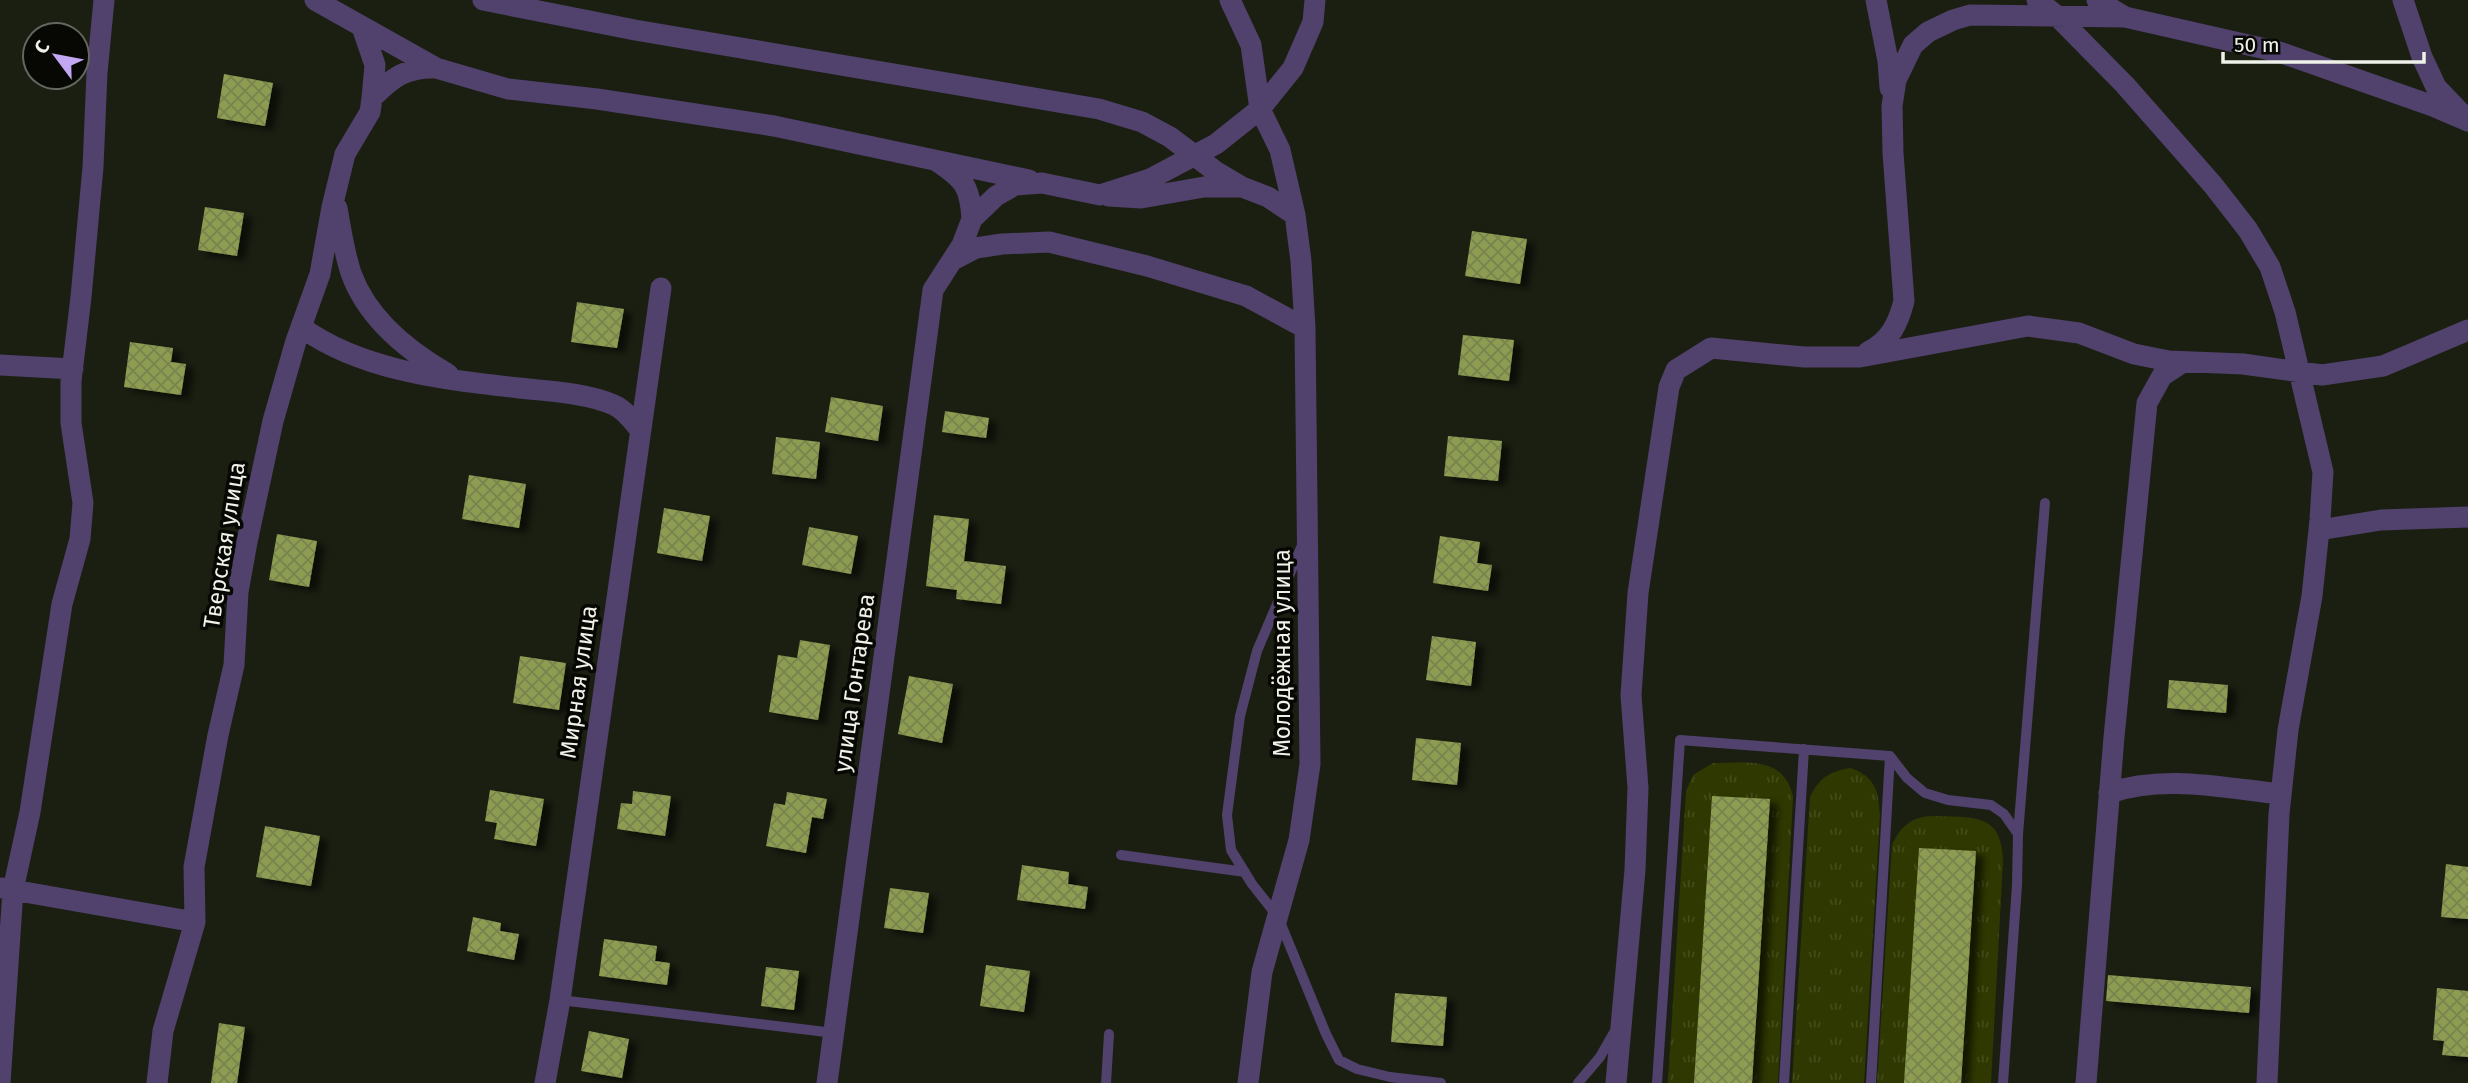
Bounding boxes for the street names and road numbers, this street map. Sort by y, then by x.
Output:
street label: Тверская улица [197,460,251,630]
street label: Молодёжная улица [1268,549,1296,757]
street label: улица Гонтарева [828,592,880,774]
street label: Мирная улица [553,604,603,760]

